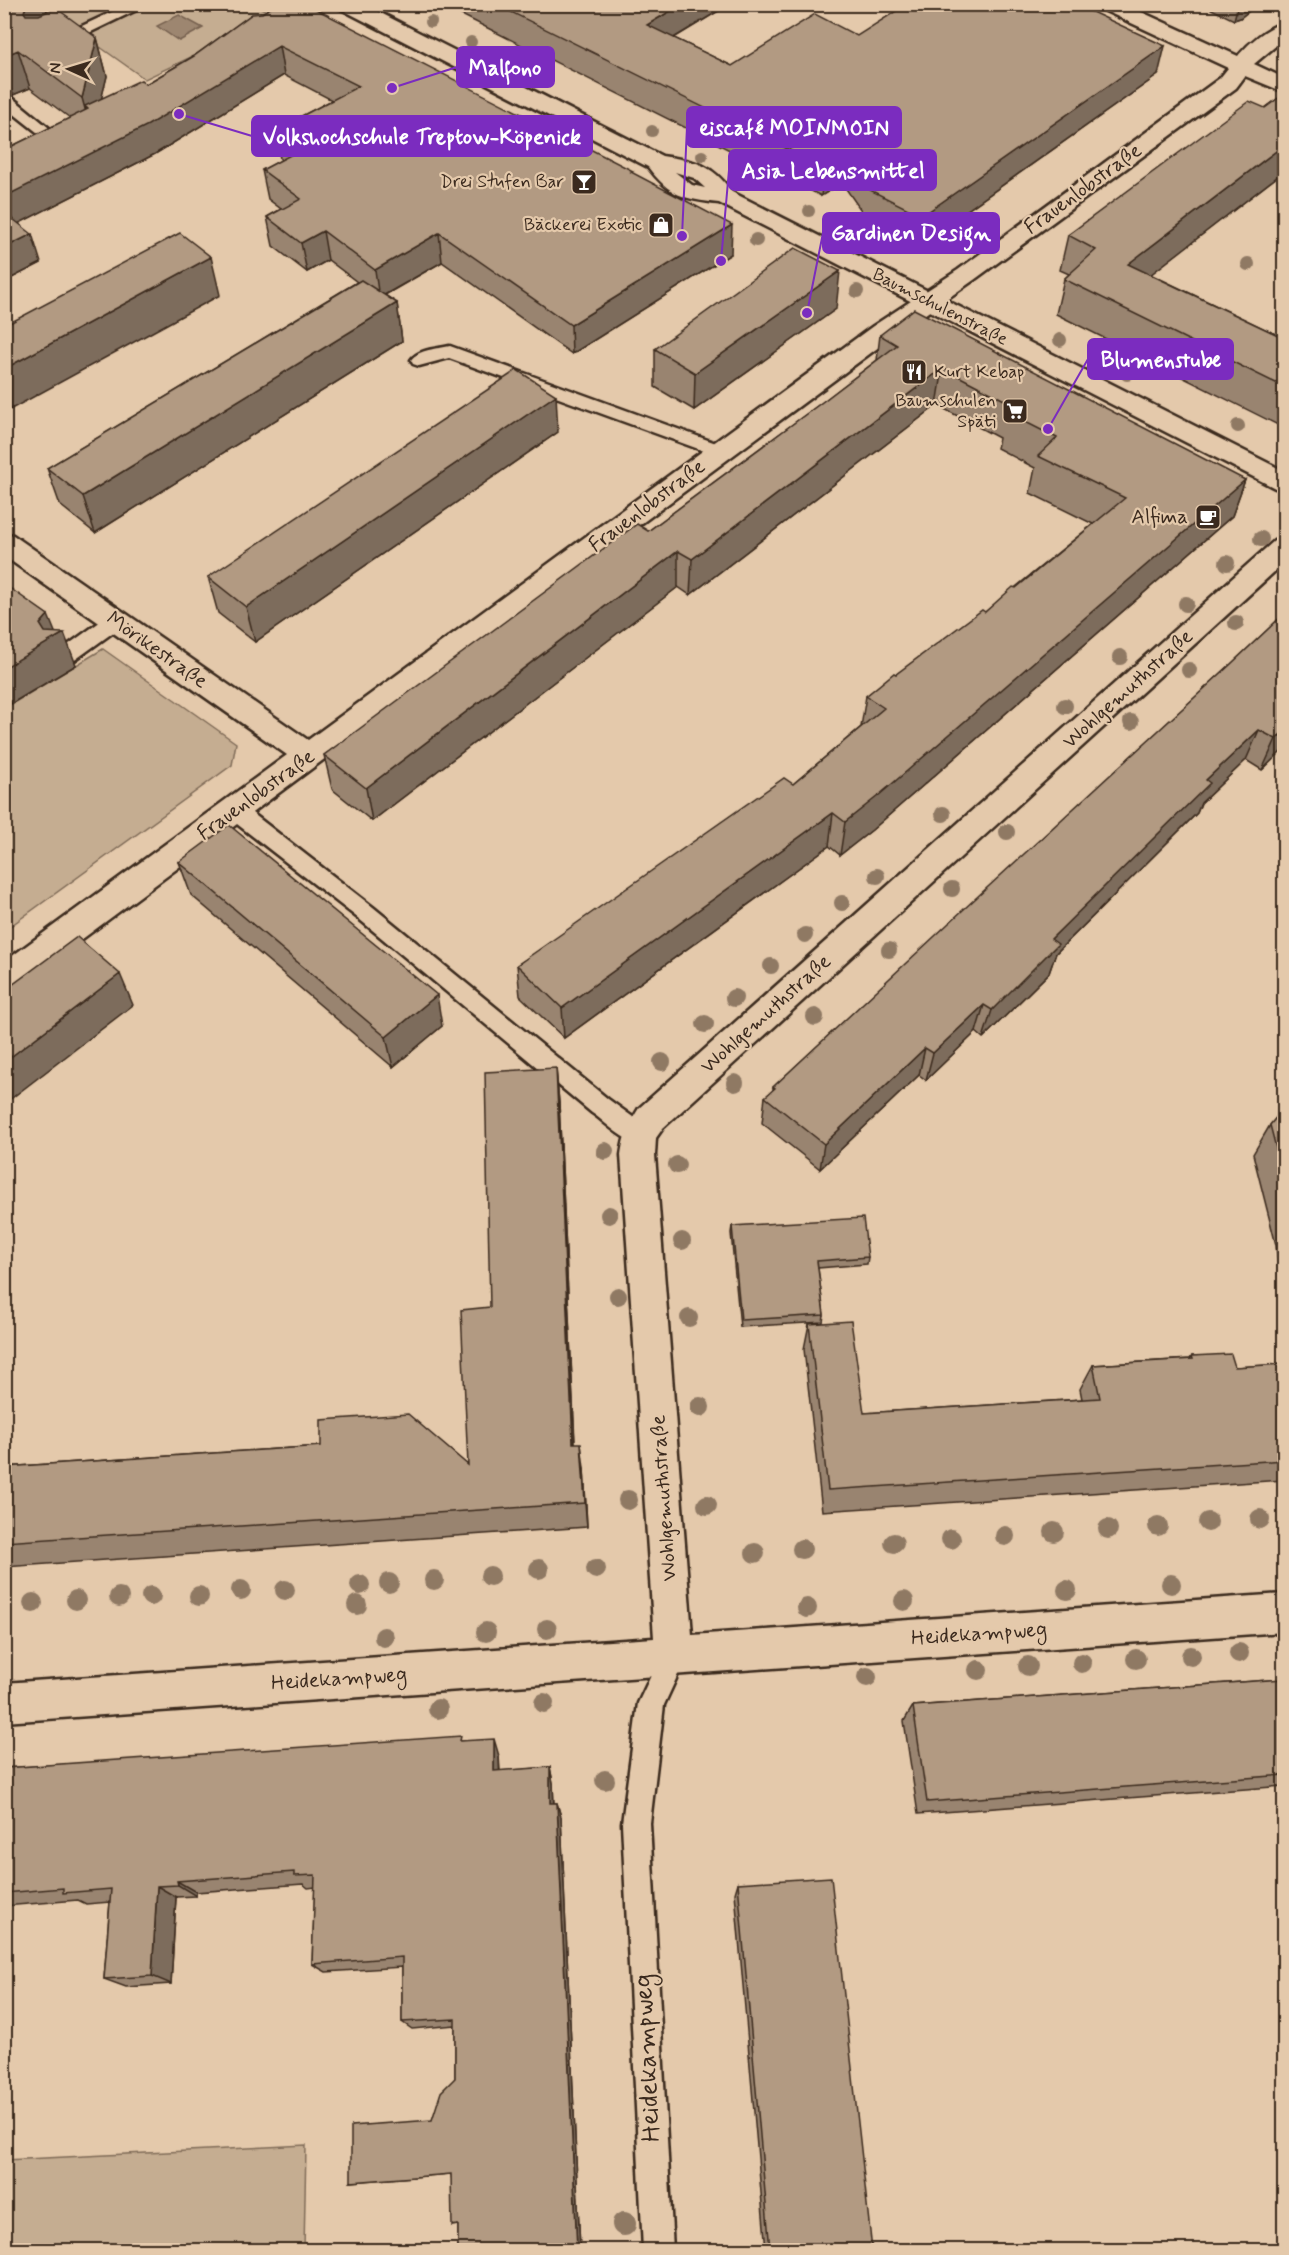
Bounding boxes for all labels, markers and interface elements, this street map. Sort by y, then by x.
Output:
north arrow [39,39,99,99]
callout: Malfono [457,47,554,87]
text: Malfono [469,55,541,85]
text: N [45,62,66,74]
callout: eiscafé MOINMOIN [687,107,901,147]
text: eiscafé MOINMOIN [699,115,889,143]
callout: Volkshochschule Treptow-Köpenick [252,116,592,156]
text: Volkshochschule Treptow-Köpenick [263,124,581,152]
street label: Frauenlobstraße [1018,137,1148,241]
callout: Asia Lebensmittel [729,150,936,190]
text: Asia Lebensmittel [741,158,925,186]
bar icon: Drei Stufen Bar [569,167,599,197]
place label: Drei Stufen Bar [440,170,564,194]
shop icon: Bäckerei Exotic [646,210,676,240]
place label: Bäckerei Exotic [524,213,642,237]
callout: Gardinen Design [823,213,999,253]
text: Gardinen Design [831,220,992,252]
street label: Baumschulenstraße [868,263,1012,352]
callout: Blumenstube [1088,339,1233,379]
text: Blumenstube [1101,347,1222,375]
restaurant icon: Kurt Kebap [899,357,929,387]
place label: Kurt Kebap [934,360,1024,384]
place label: Baumschulen Späti [895,389,996,434]
supermarket icon: Baumschulen Späti [1000,396,1030,426]
street label: Frauenlobstraße [583,453,711,559]
cafe icon: Alfima [1193,502,1223,532]
place label: Alfima [1131,503,1188,531]
street label: Mörikestraße [101,605,213,695]
street label: Wohlgemuthstraße [1057,623,1199,755]
street label: Frauenlobstraße [191,743,321,847]
street label: Wohlgemuthstraße [695,948,837,1080]
street label: Wohlgemuthstraße [644,1414,684,1582]
street label: Heidekampweg [910,1615,1048,1654]
street label: Heidekampweg [270,1660,408,1699]
street label: Heidekampweg [627,1973,671,2143]

